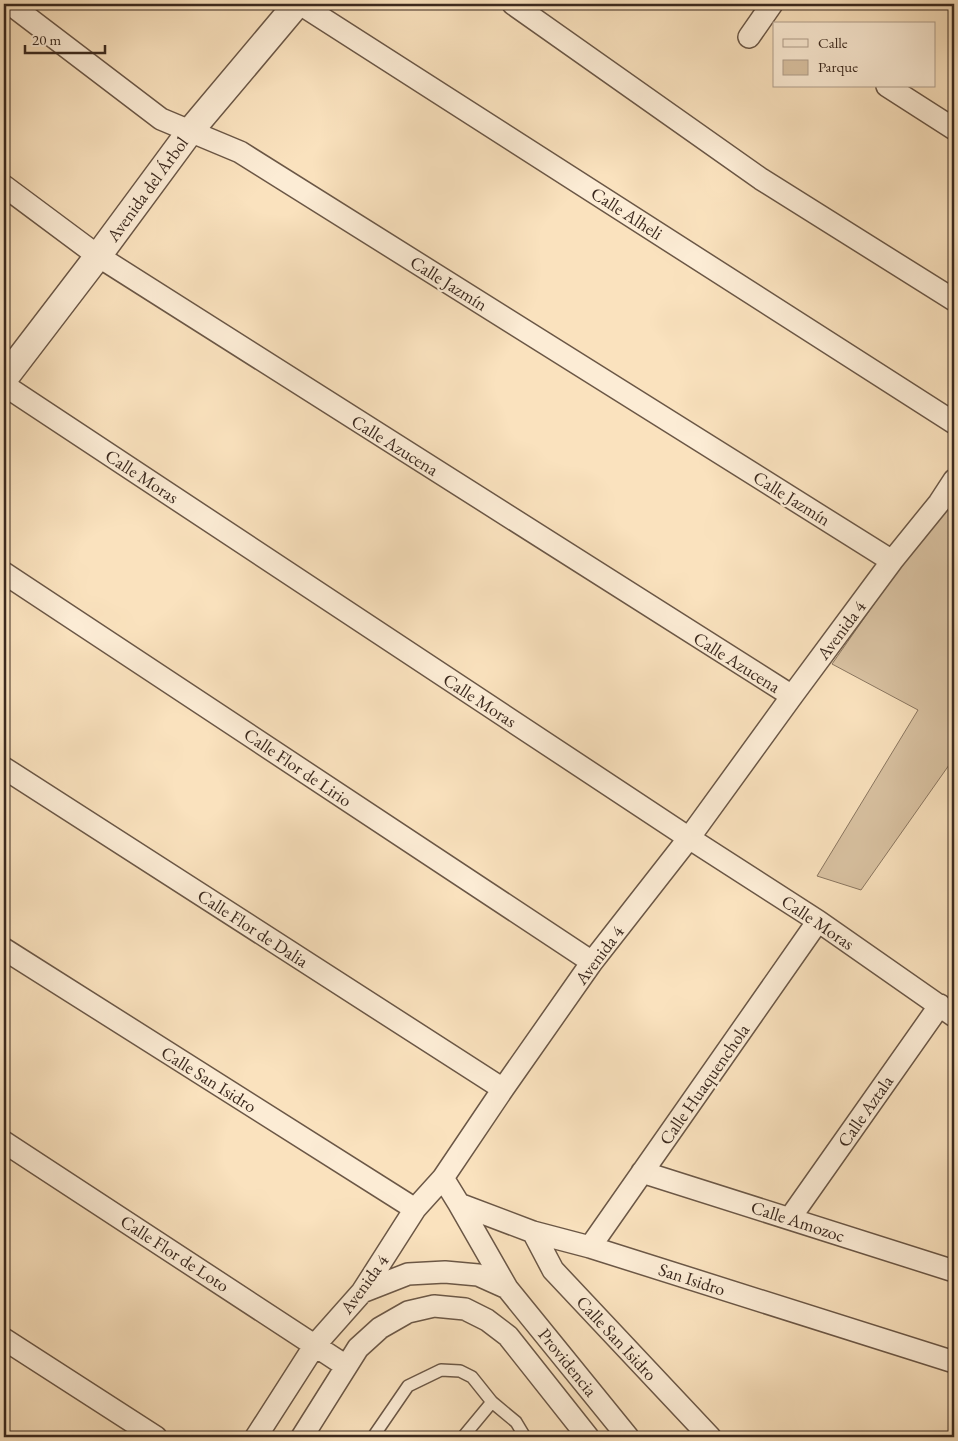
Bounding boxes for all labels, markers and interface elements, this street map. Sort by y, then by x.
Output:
scale bar [25,22,105,54]
legend [773,22,936,88]
text: 20 m [32,30,61,49]
text: Calle [818,33,848,52]
text: Parque [818,57,858,76]
street label: Avenida del Árbol [101,132,193,247]
street label: Calle Alheli [587,181,668,245]
street label: Calle Jazmín [406,250,492,316]
street label: Calle Azucena [347,409,443,481]
street label: Calle Moras [101,444,183,508]
street label: Calle Jazmín [749,465,835,531]
street label: Avenida 4 [811,596,871,665]
street label: Calle Azucena [689,626,785,698]
street label: Calle Moras [439,668,521,732]
street label: Calle Flor de Lirio [240,722,356,812]
street label: Calle Flor de Dalia [193,884,313,973]
street label: Calle Moras [777,889,859,955]
street label: Avenida 4 [569,921,629,990]
street label: Calle Huaquenchola [654,1018,755,1149]
street label: Calle San Isidro [157,1041,261,1117]
street label: Calle Aztala [832,1070,899,1151]
street label: Calle Amozoc [748,1195,848,1247]
street label: Calle Flor de Loto [116,1209,234,1297]
street label: Avenida 4 [334,1249,394,1319]
street label: San Isidro [656,1257,728,1301]
street label: Calle San Isidro [572,1291,662,1385]
street label: Providencia [533,1323,603,1402]

